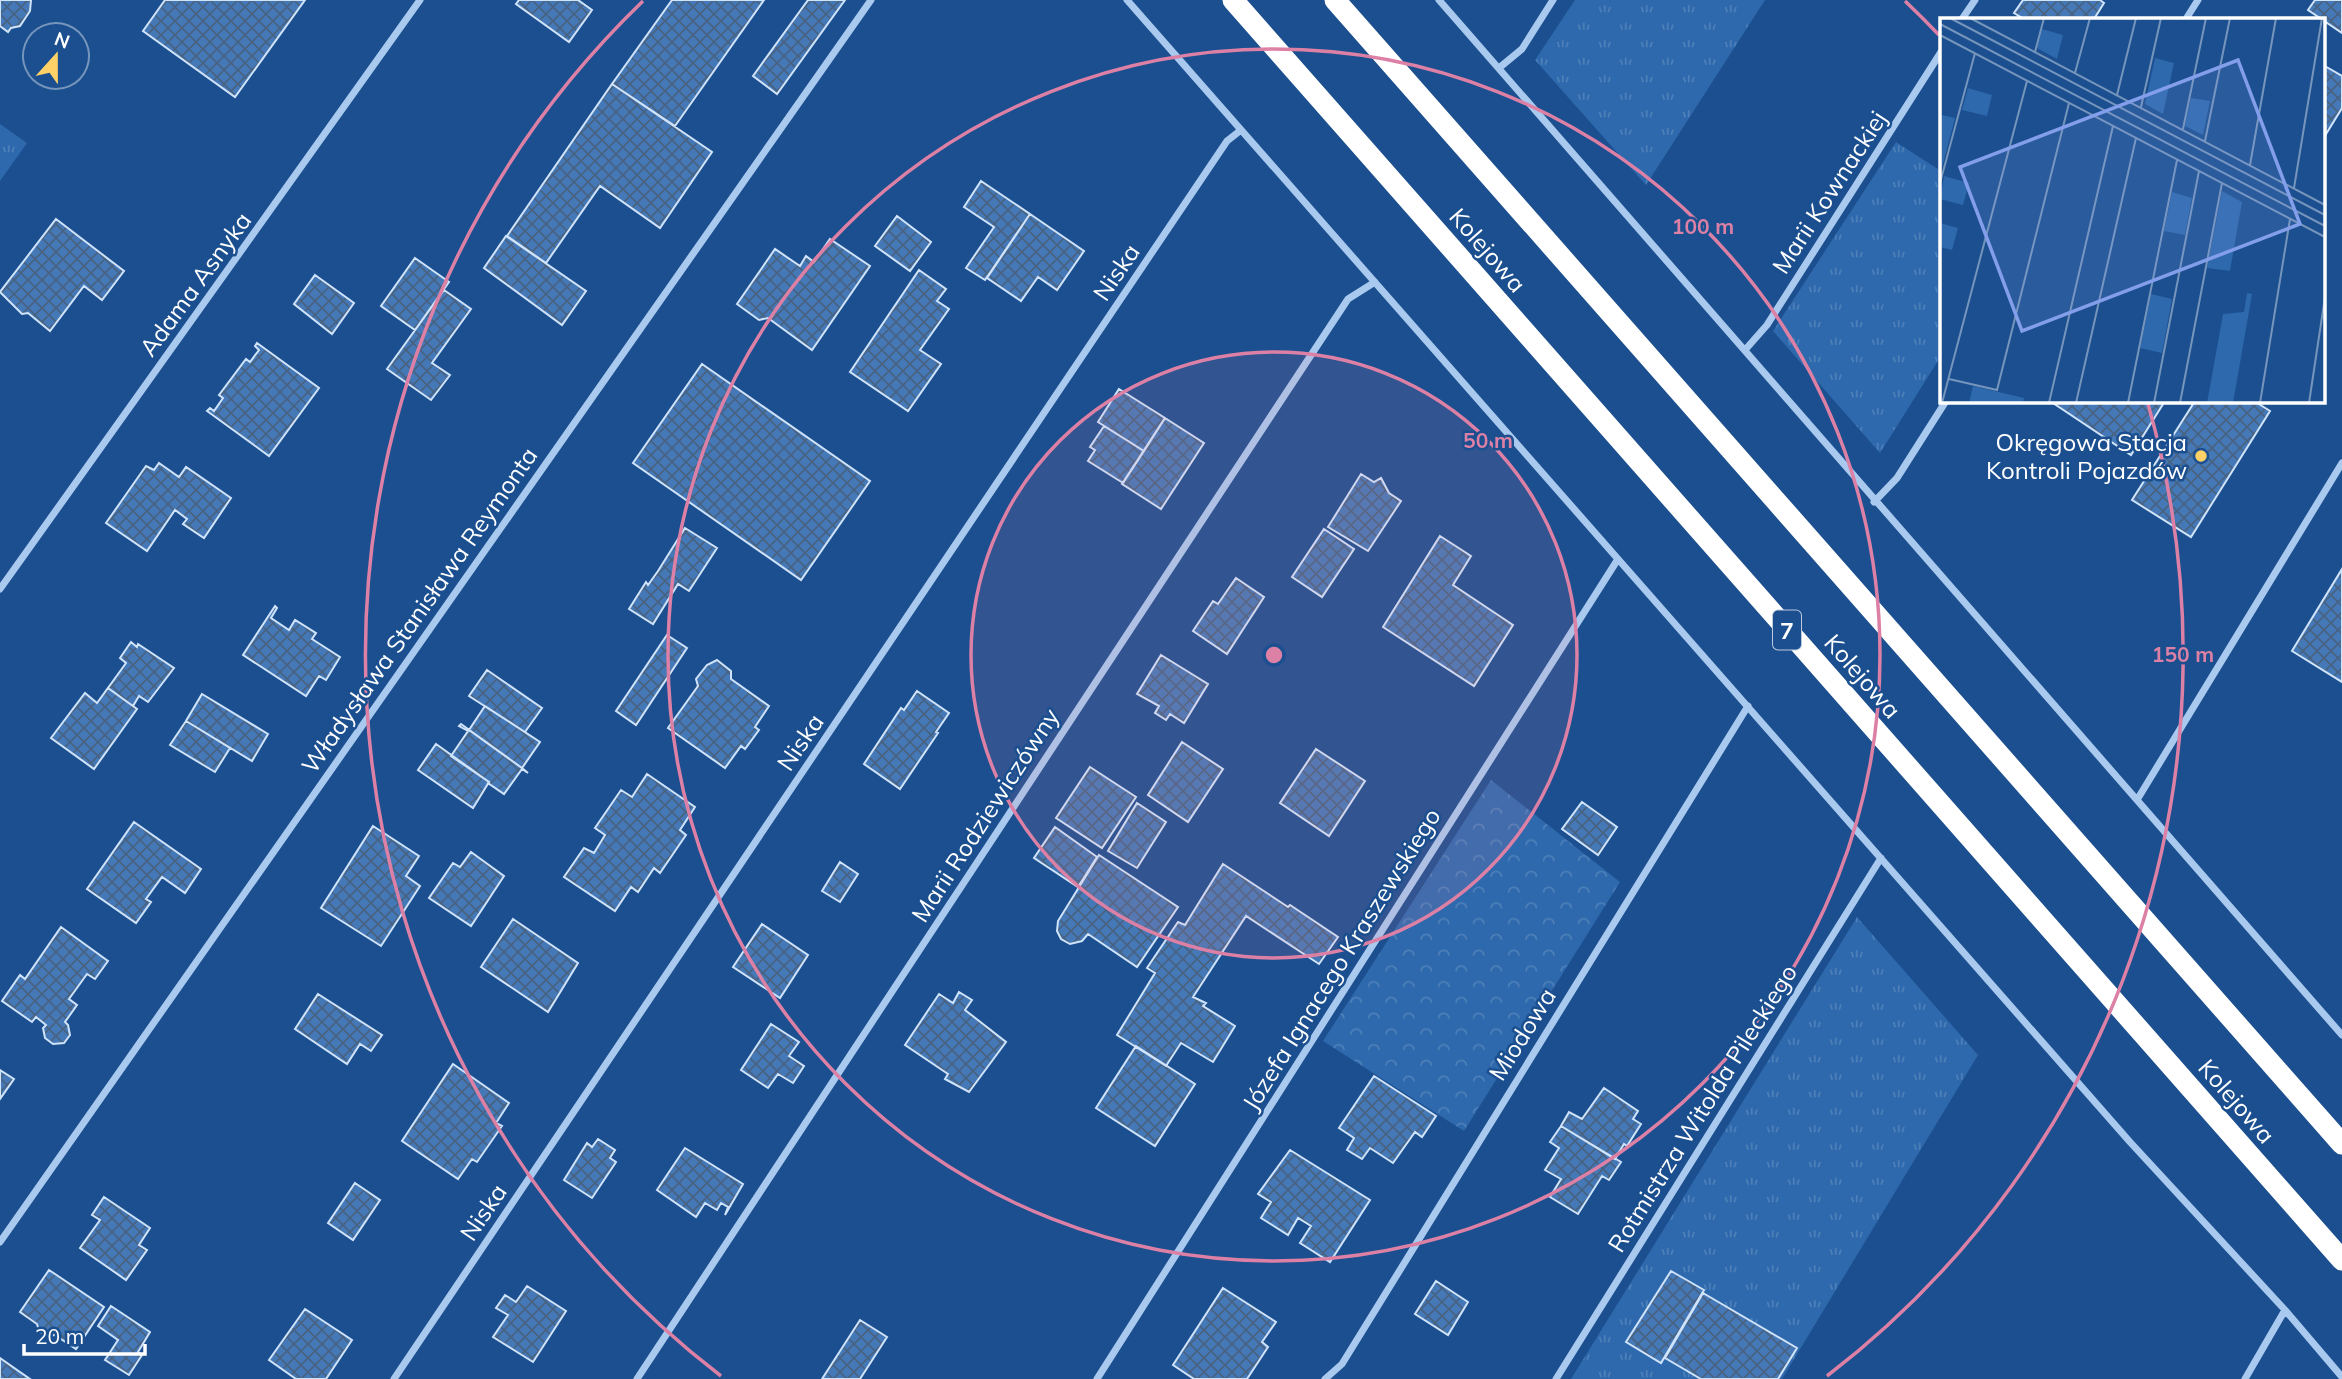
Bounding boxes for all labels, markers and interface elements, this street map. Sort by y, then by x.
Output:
inset map [1940,18,2324,402]
north arrow [21,21,91,91]
text: N [51,26,73,54]
street label: Marii Kownackiej [1765,105,1893,279]
street label: Kolejowa [1443,202,1533,298]
street label: Adama Asnyka [133,206,257,362]
text: 100 m [1672,213,1734,239]
street label: Niska [1086,238,1146,306]
text: 50 m [1463,427,1513,453]
place label: Okręgowa Stacja Kontroli Pojazdów [1986,427,2187,485]
street label: Władysława Stanisława Reymonta [295,441,543,779]
marker: Okręgowa Stacja Kontroli Pojazdów [2193,448,2209,464]
road number: 7 [1773,610,1801,650]
street label: Kolejowa [1818,628,1908,724]
text: 150 m [2152,641,2214,667]
centre of rings [1262,643,1286,667]
street label: Marii Rodziewiczówny [905,702,1065,927]
street label: Niska [770,708,830,776]
street label: Józefa Ignacego Kraszewskiego [1235,802,1447,1116]
street label: Rotmistrza Witolda Pileckiego [1601,959,1803,1257]
street label: Miodowa [1482,982,1562,1086]
street label: Kolejowa [2192,1053,2282,1149]
street label: Niska [453,1178,513,1246]
scale bar [24,1312,145,1356]
text: 20 m [35,1323,84,1349]

